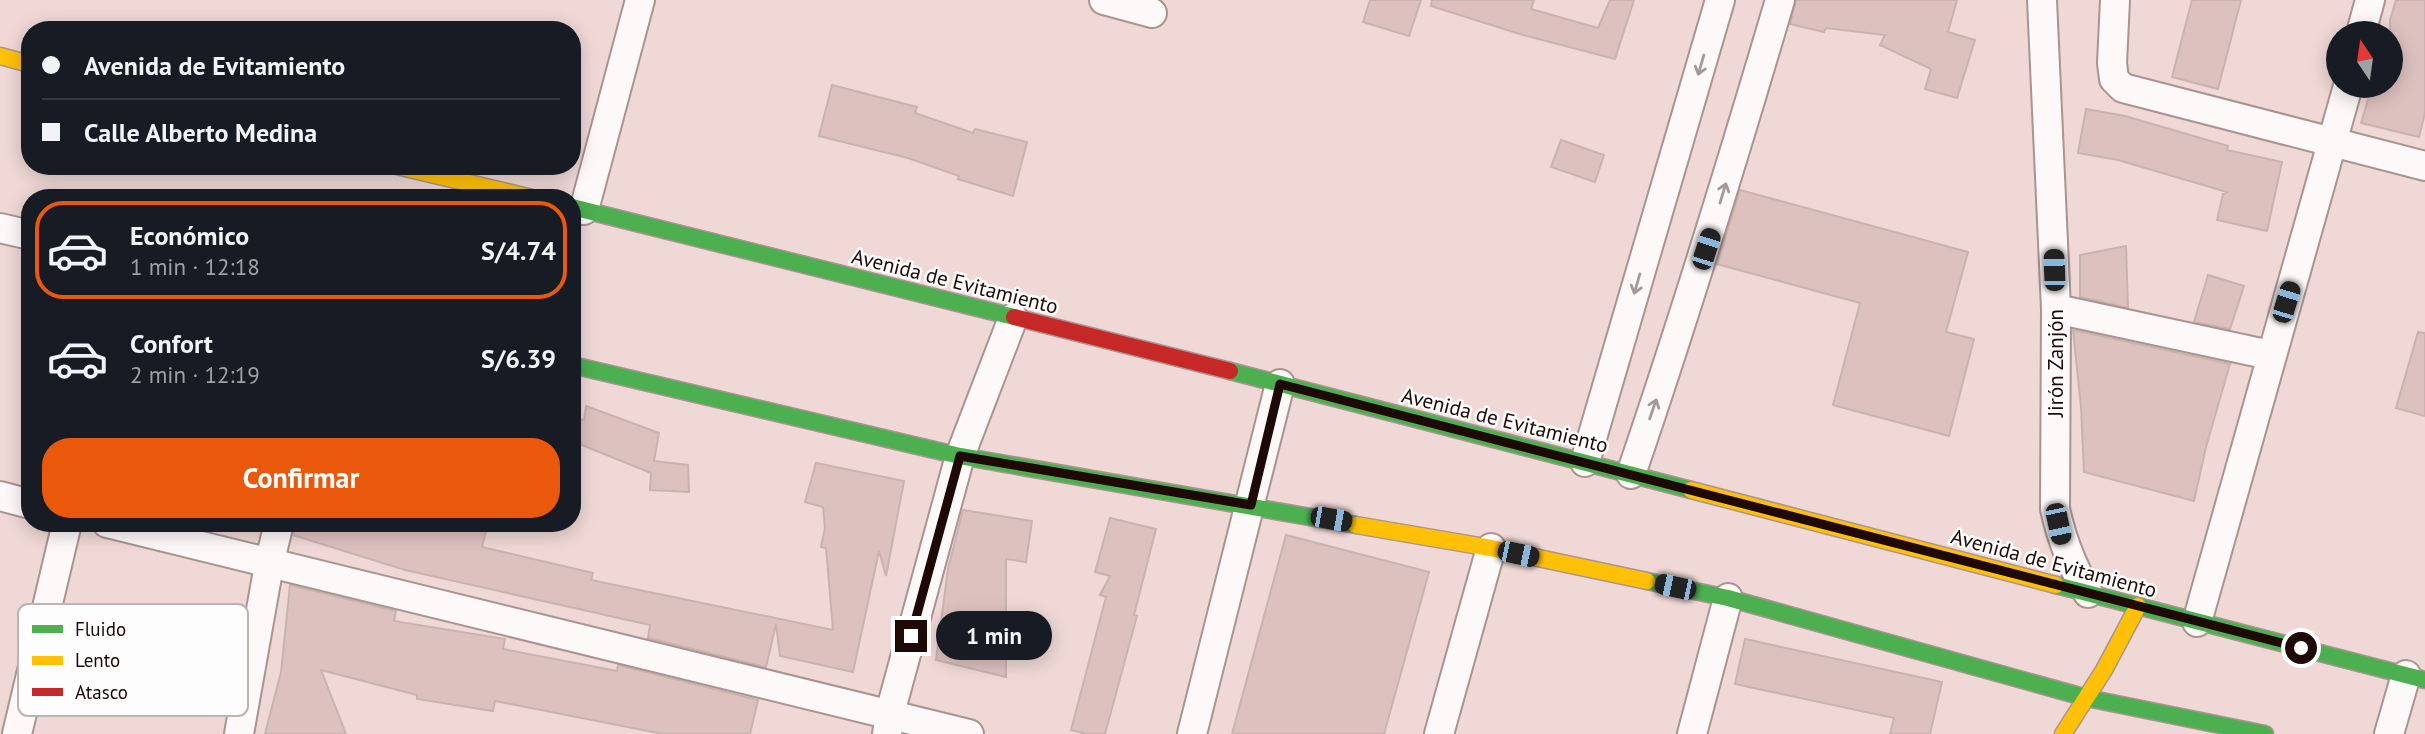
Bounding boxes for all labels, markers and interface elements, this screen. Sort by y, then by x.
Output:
north arrow [2326,21,2403,98]
map controls [2326,21,2403,98]
text: Avenida de Evitamiento [84,49,345,82]
one-way arrow [1694,54,1707,76]
text: Calle Alberto Medina [84,116,317,149]
one-way arrow [1718,182,1731,204]
icon: car [46,219,109,282]
text: Económico [130,219,249,252]
car [1690,226,1723,272]
text: S/4.74 [481,234,556,267]
street label: Avenida de Evitamiento [849,242,1061,320]
car [2043,249,2066,291]
text: 1 min · 12:18 [130,252,260,281]
one-way arrow [1630,273,1643,295]
car [2270,279,2303,325]
street label: Jirón Zanjón [2042,309,2069,418]
icon: car [46,327,109,390]
text: Confort [130,327,213,360]
text: S/6.39 [481,342,556,375]
text: 2 min · 12:19 [130,360,260,389]
street label: Avenida de Evitamiento [1399,381,1611,459]
one-way arrow [1648,399,1660,421]
button: Confirmar [42,438,560,518]
car [2044,501,2073,547]
car [1309,505,1354,533]
street label: Avenida de Evitamiento [1948,523,2160,603]
car [1496,539,1541,569]
car [1653,572,1698,602]
legend [18,604,248,716]
callout: 1 min [936,612,1051,660]
text: Fluido [75,617,126,641]
route end [895,620,927,652]
text: 1 min [966,621,1022,650]
route start [2285,632,2317,664]
text: Lento [75,648,120,672]
text: Atasco [75,680,128,704]

